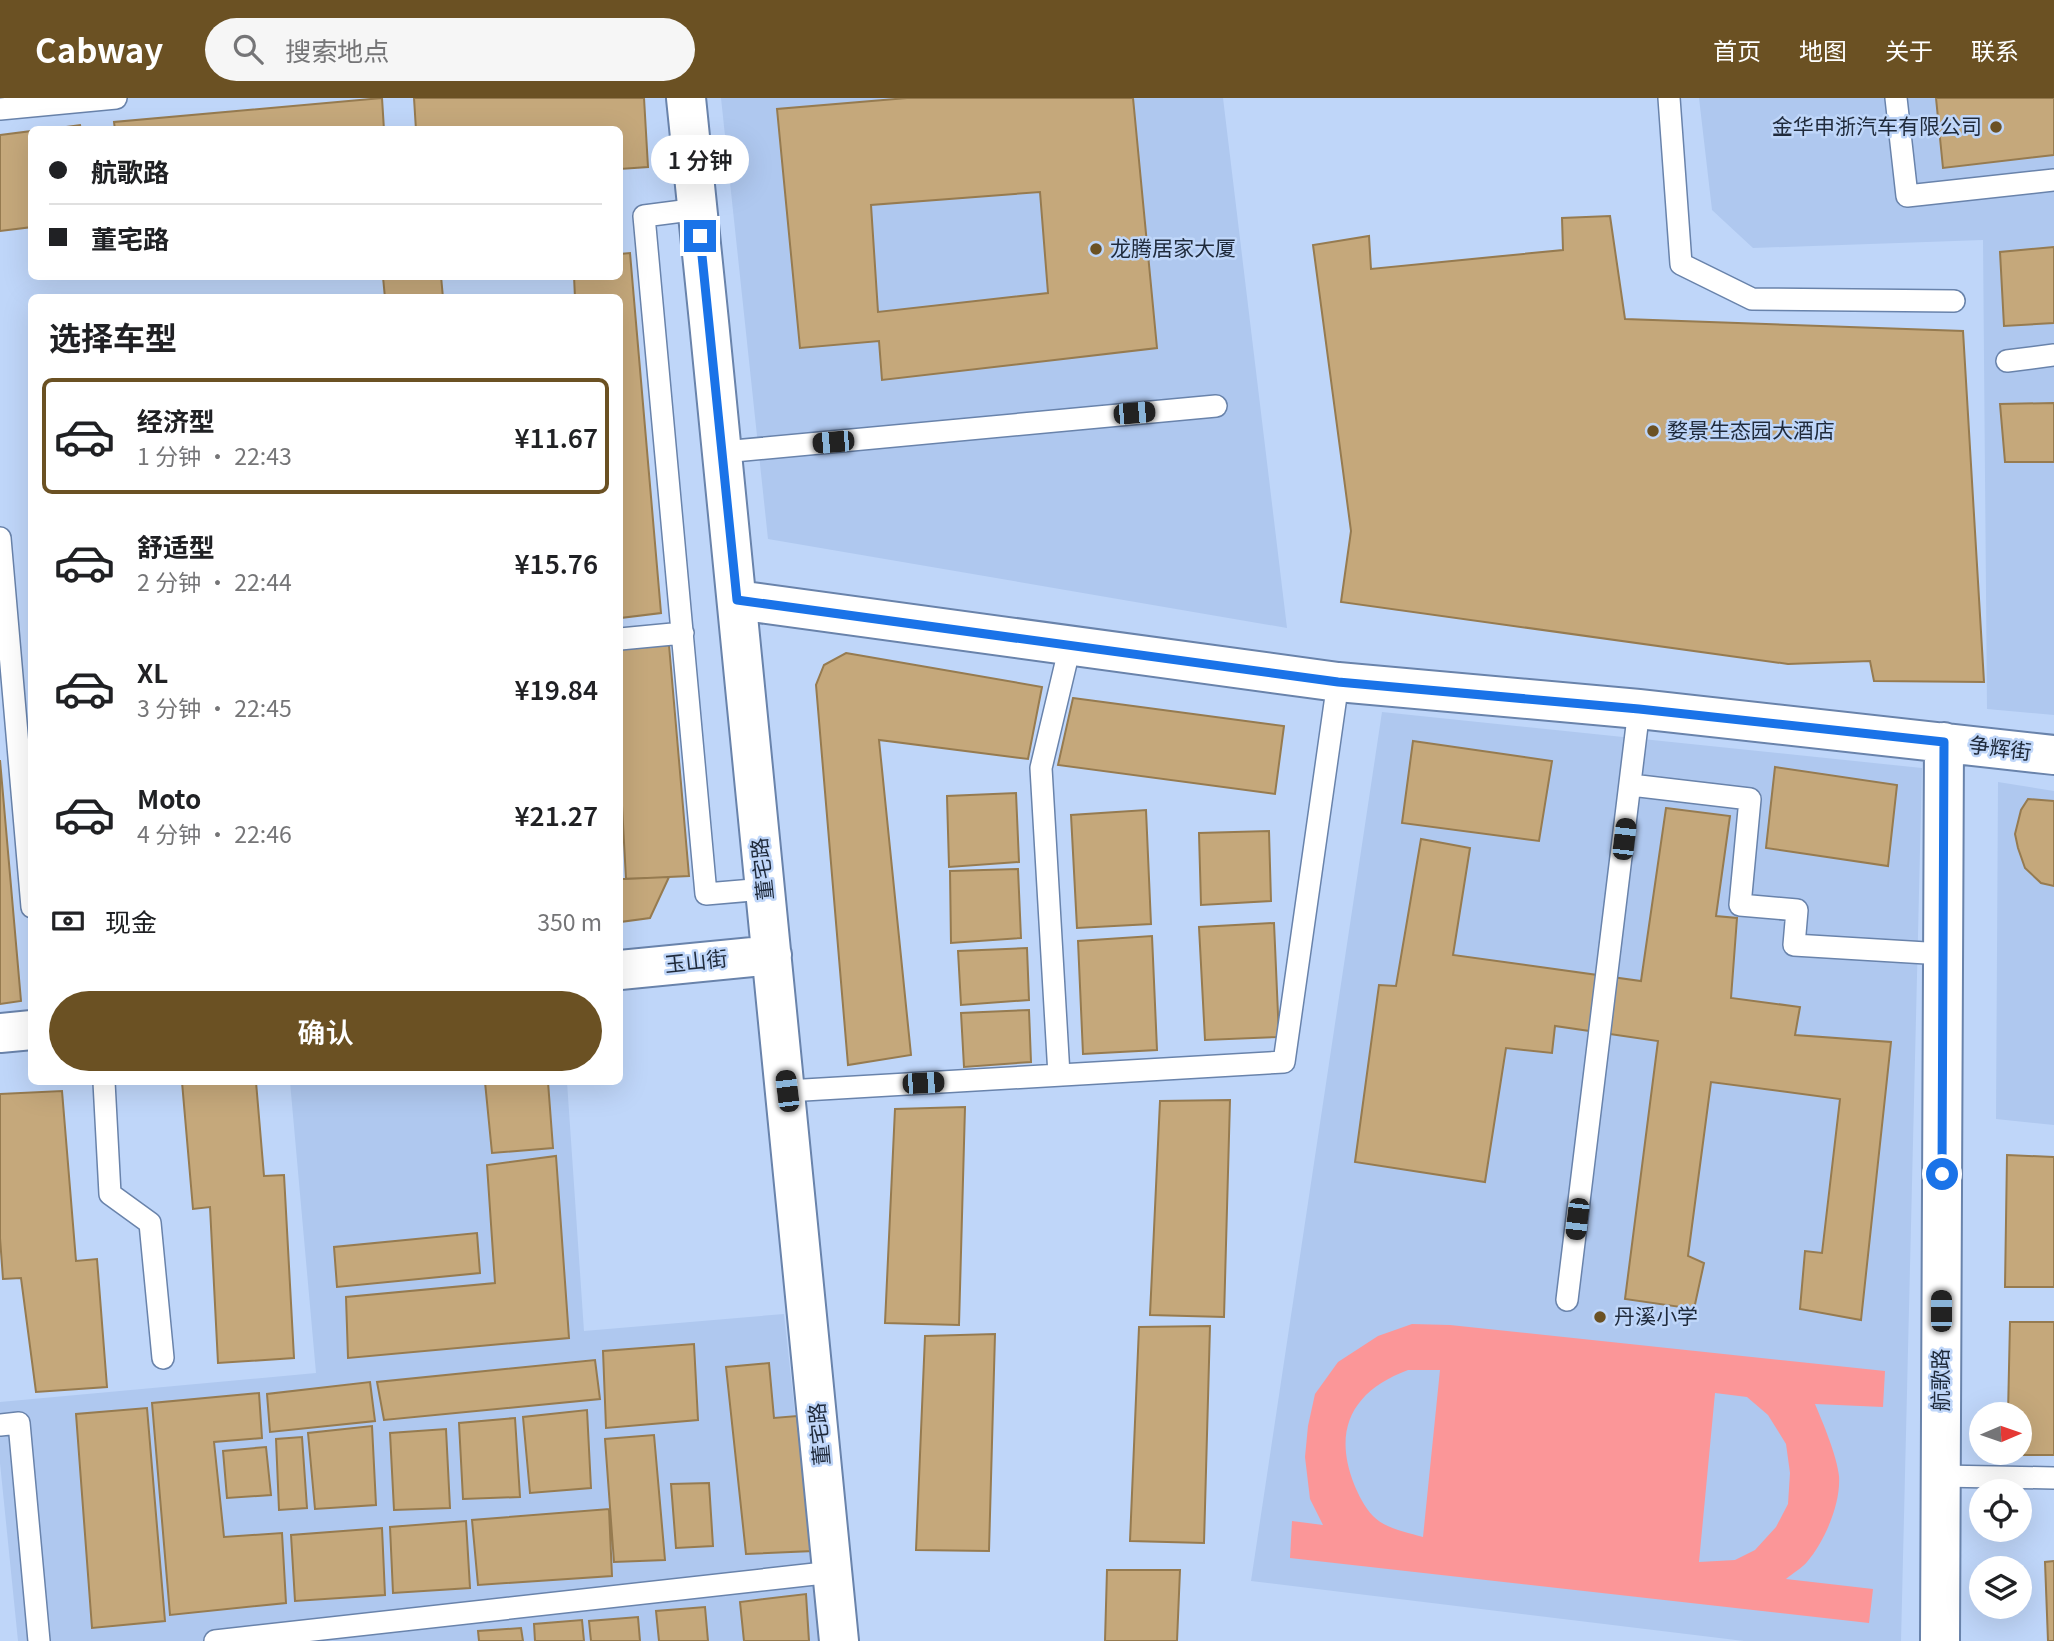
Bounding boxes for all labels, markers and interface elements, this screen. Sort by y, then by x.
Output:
search box [205,18,695,81]
text: Cabway [35,25,163,73]
icon: search [229,30,267,68]
text: 搜索地点 [285,31,389,68]
text: 首页 [1713,32,1761,67]
text: 地图 [1799,32,1847,67]
text: 关于 [1885,32,1933,67]
text: 联系 [1971,32,2019,67]
place label: 金华申浙汽车有限公司 [1772,110,1982,140]
marker: 金华申浙汽车有限公司 [1988,119,2004,135]
callout: 1 分钟 [651,135,749,184]
text: 1 分钟 [668,142,732,176]
text: 航歌路 [91,152,169,189]
text: 董宅路 [91,219,169,256]
route end [684,220,716,252]
place label: 龙腾居家大厦 [1110,232,1236,262]
marker: 龙腾居家大厦 [1088,241,1104,257]
text: 选择车型 [49,313,177,359]
text: 经济型 [137,401,215,438]
car [1113,401,1156,425]
icon: car [53,405,116,468]
place label: 婺景生态园大酒店 [1667,414,1835,444]
text: ¥11.67 [515,418,598,455]
marker: 婺景生态园大酒店 [1645,423,1661,439]
car [812,430,855,454]
text: 1 分钟 · 22:43 [137,438,292,472]
text: 舒适型 [137,527,215,564]
icon: car [53,531,116,594]
text: ¥15.76 [515,544,598,581]
text: 2 分钟 · 22:44 [137,564,292,598]
text: XL [137,653,168,690]
icon: car [53,657,116,720]
text: ¥19.84 [515,670,598,707]
text: 3 分钟 · 22:45 [137,690,292,724]
street label: 争辉街 [1967,728,2033,766]
text: Moto [137,779,201,816]
icon: car [53,783,116,846]
text: ¥21.27 [515,796,598,833]
text: 4 分钟 · 22:46 [137,816,292,850]
car [1612,817,1637,861]
street label: 董宅路 [743,836,779,902]
icon: cash [49,902,87,940]
text: 现金 [105,902,157,939]
text: 350 m [537,904,602,938]
street label: 玉山街 [663,942,729,978]
button: 确认 [49,991,602,1071]
car [775,1069,800,1113]
car [902,1071,945,1095]
route start [1926,1158,1958,1190]
car [1565,1197,1590,1241]
car [1931,1290,1952,1332]
place label: 丹溪小学 [1614,1300,1698,1330]
marker: 丹溪小学 [1592,1309,1608,1325]
street label: 航歌路 [1924,1349,1954,1412]
street label: 董宅路 [800,1401,836,1467]
north arrow [1969,1402,2032,1465]
map controls [1969,1402,2032,1619]
button: locate [1969,1479,2032,1542]
button: layers [1969,1556,2032,1619]

